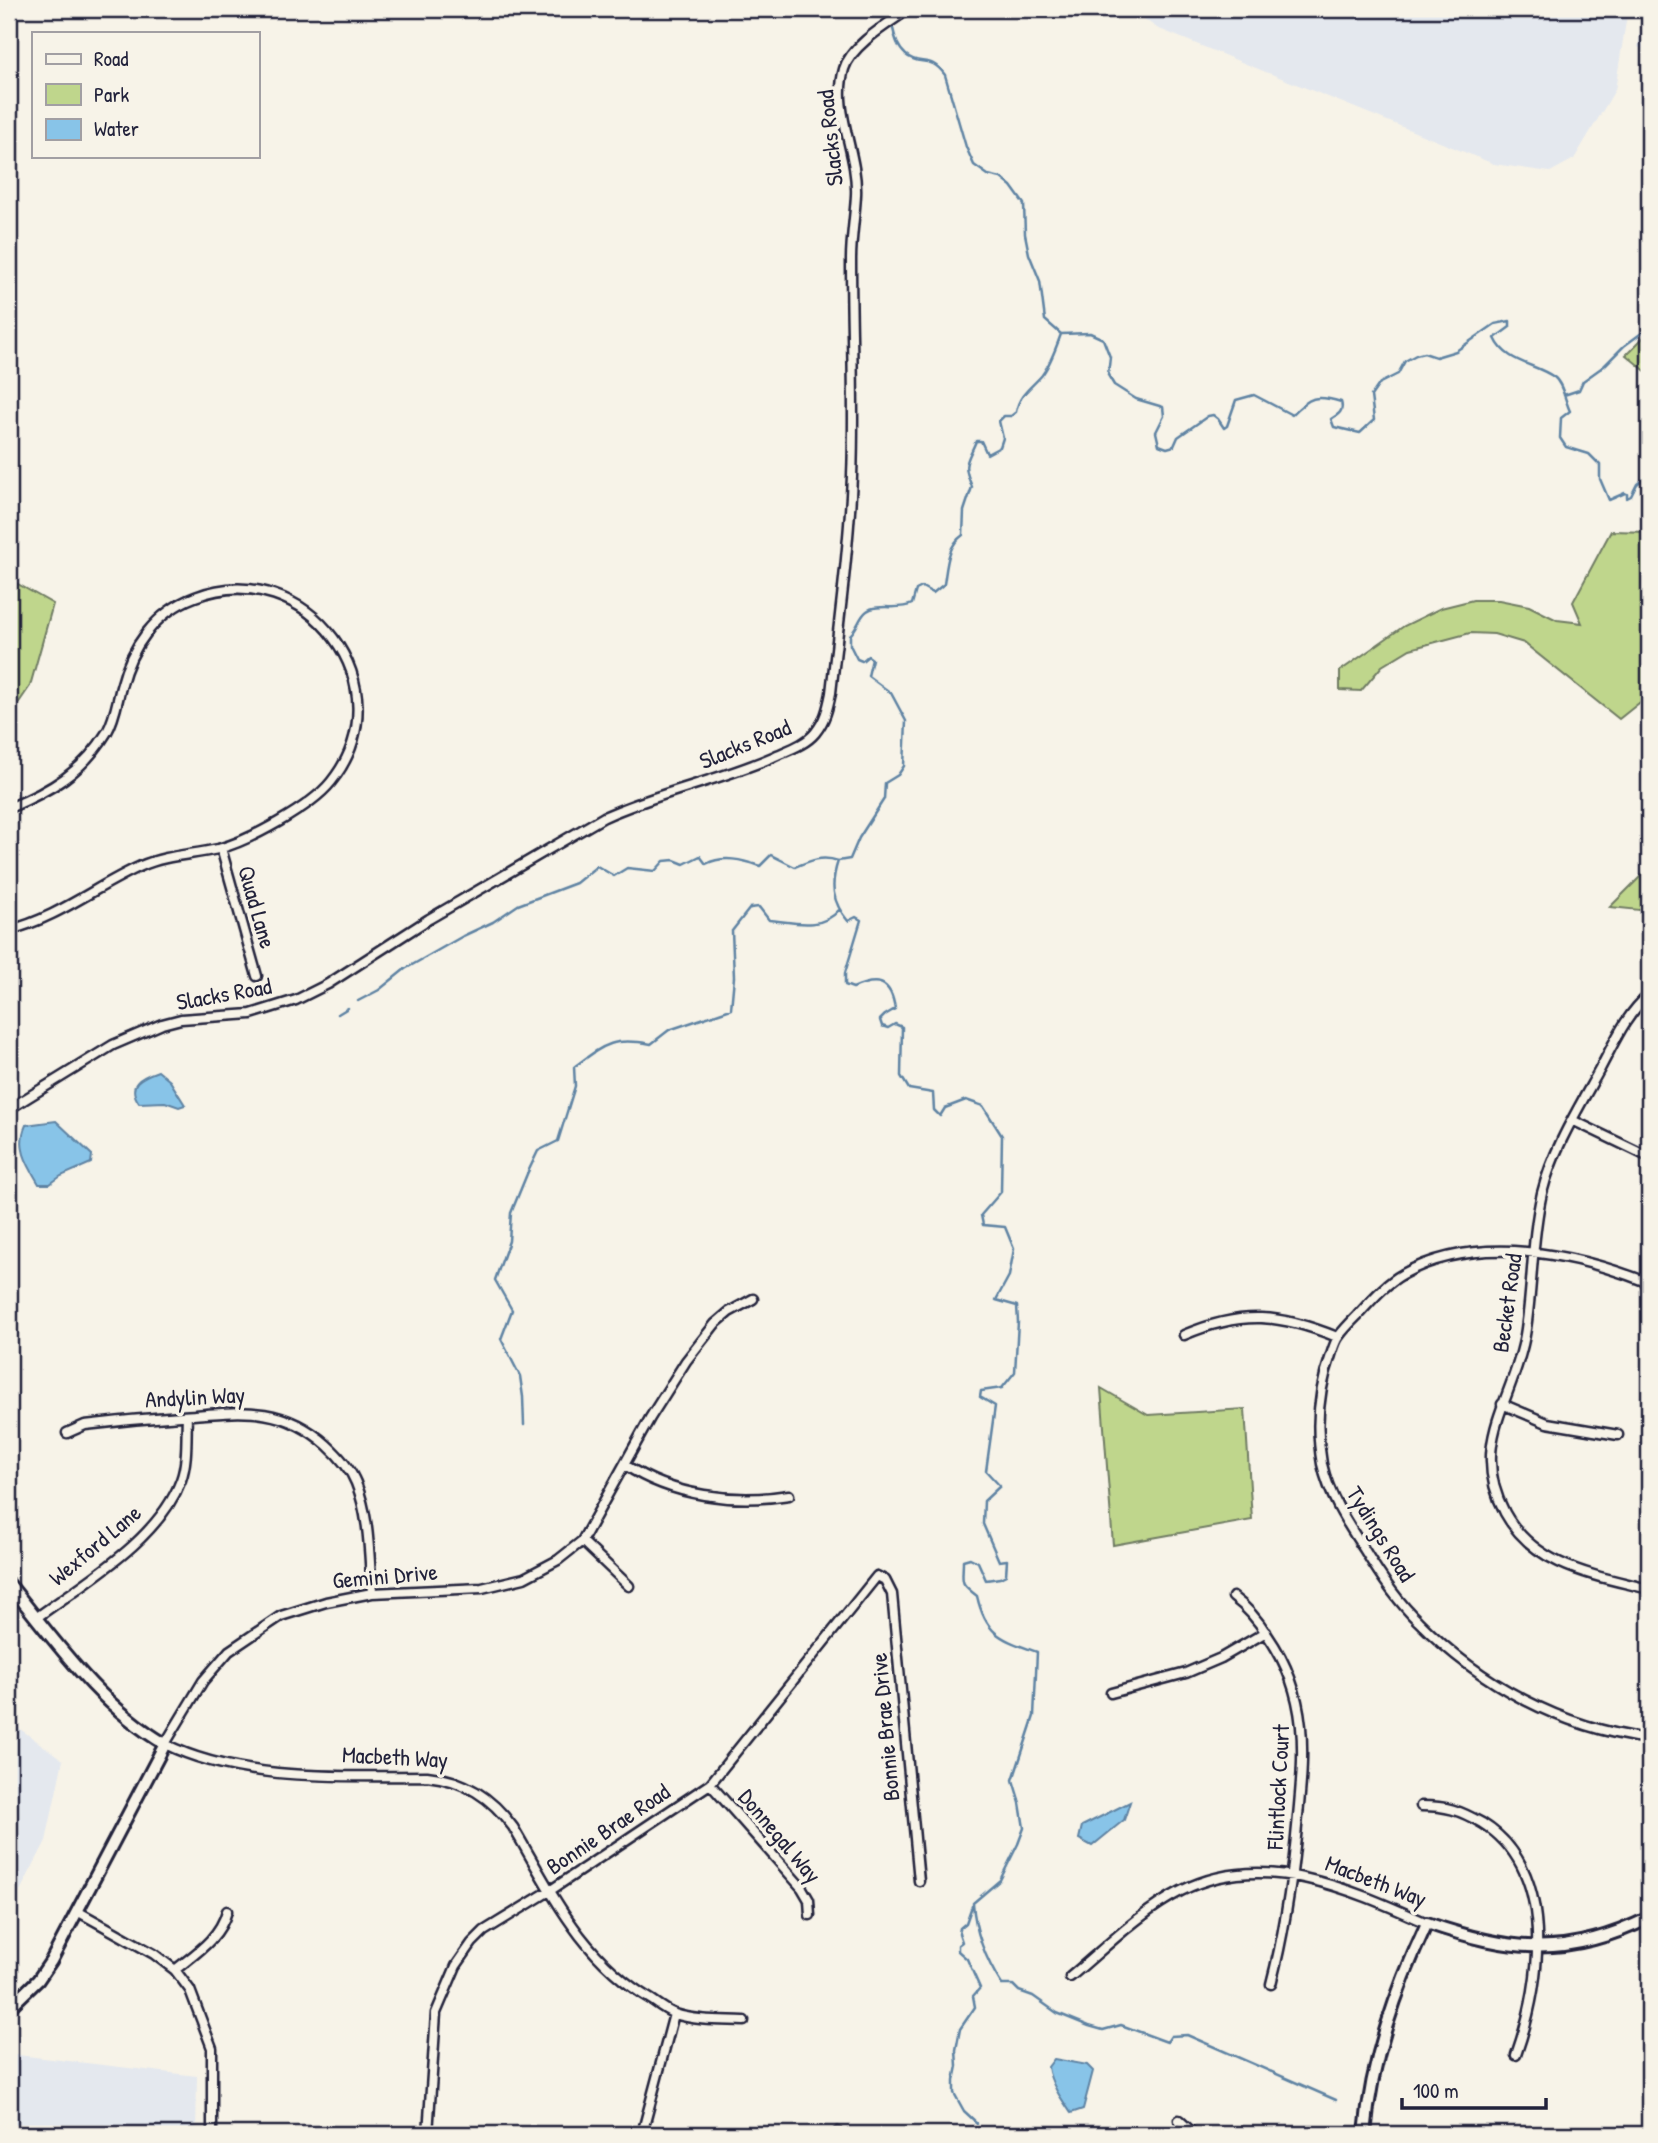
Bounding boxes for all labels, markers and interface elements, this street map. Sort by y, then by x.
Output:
legend [32,32,259,158]
text: Road [94,44,128,73]
text: Park [94,80,129,109]
street label: Slacks Road [809,89,850,187]
text: Water [94,114,139,143]
street label: Slacks Road [694,711,795,776]
street label: Quad Lane [231,862,284,952]
street label: Slacks Road [174,970,274,1017]
street label: Becket Road [1484,1252,1529,1354]
street label: Andylin Way [144,1378,246,1415]
street label: Tydings Road [1340,1480,1423,1587]
street label: Wexford Lane [42,1497,147,1592]
street label: Gemini Drive [331,1555,439,1596]
street label: Bonnie Brae Drive [863,1652,906,1802]
street label: Flintlock Court [1259,1723,1296,1851]
street label: Macbeth Way [341,1738,449,1775]
street label: Bonnie Brae Road [540,1776,676,1881]
street label: Donnegal Way [732,1782,829,1889]
street label: Macbeth Way [1321,1847,1431,1914]
scale bar [1402,2066,1546,2110]
text: 100 m [1413,2076,1459,2105]

